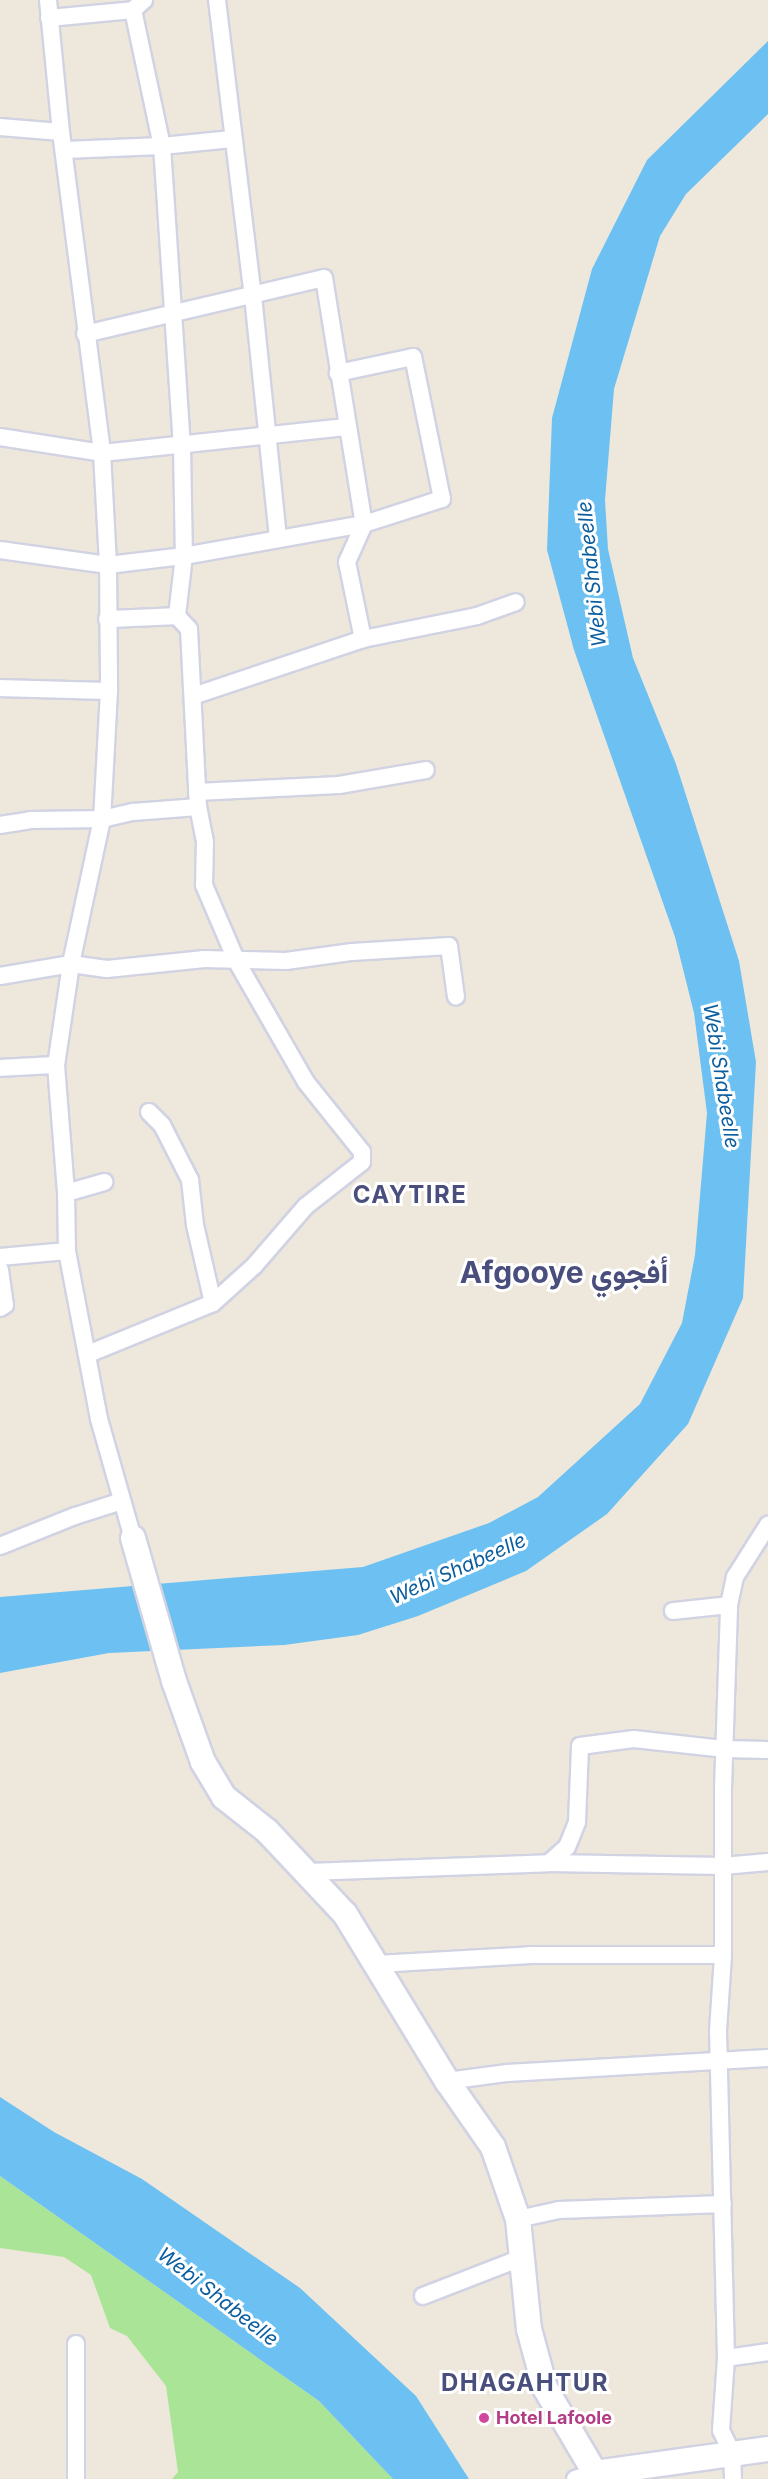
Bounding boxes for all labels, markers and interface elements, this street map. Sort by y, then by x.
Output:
water label: Webi Shabeelle [572,500,612,648]
water label: Webi Shabeelle [698,1002,744,1150]
district label: CAYTIRE [353,1181,467,1209]
district label: Afgooye أفجوي [460,1254,668,1290]
water label: Webi Shabeelle [386,1528,530,1610]
water label: Webi Shabeelle [153,2242,283,2352]
district label: DHAGAHTUR [441,2369,609,2397]
place label: Hotel Lafoole [496,2407,612,2429]
marker: Hotel Lafoole [477,2411,491,2425]

